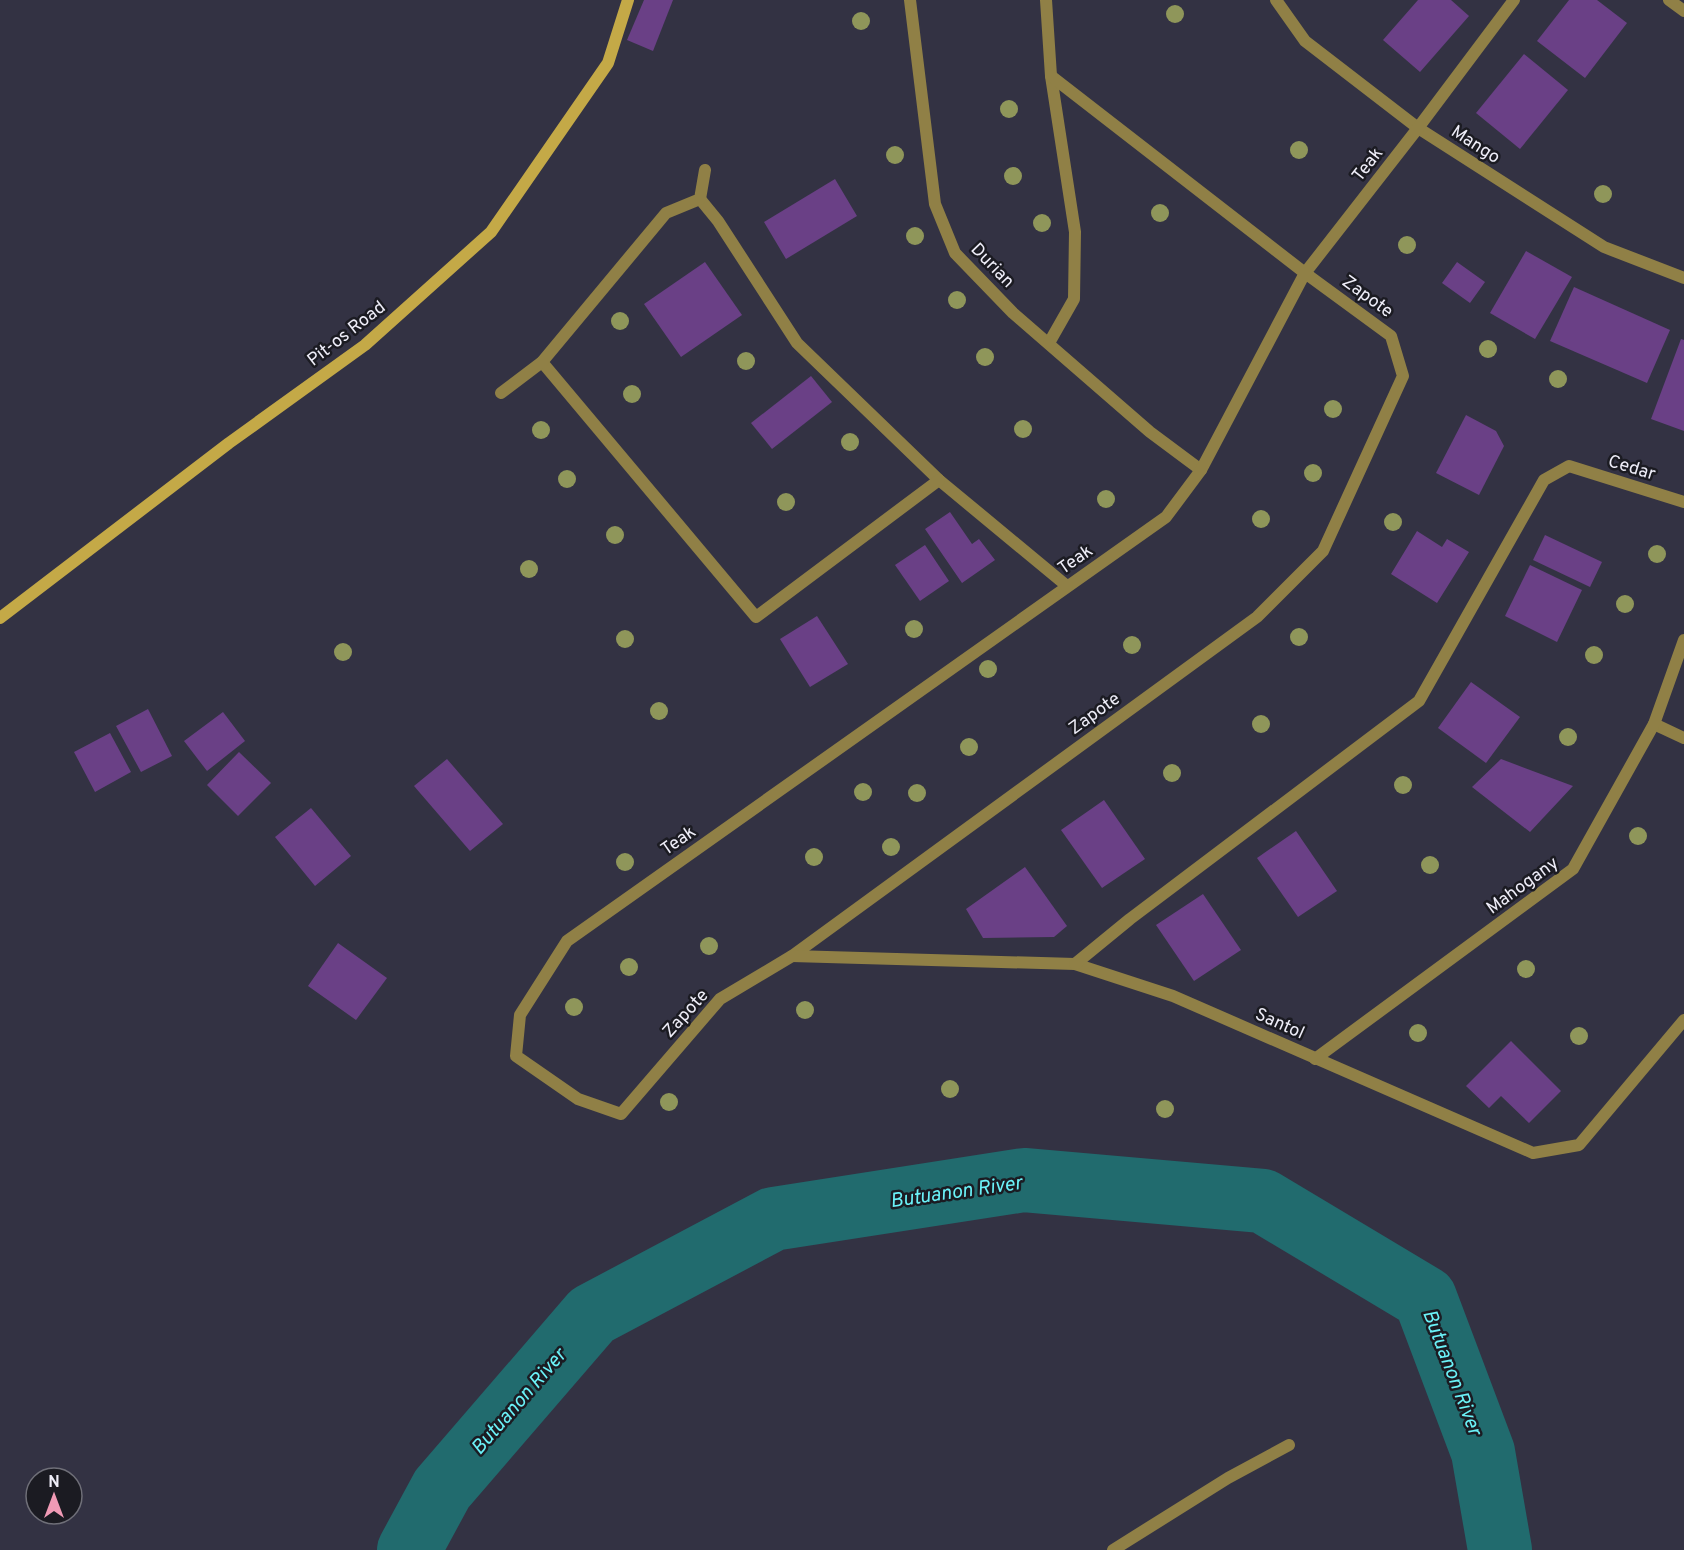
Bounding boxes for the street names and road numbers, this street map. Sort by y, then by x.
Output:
street label: Mango [1446,121,1504,170]
street label: Teak [1348,143,1389,187]
street label: Durian [965,239,1019,293]
street label: Zapote [1337,271,1397,324]
street label: Pit-os Road [303,296,391,372]
street label: Cedar [1605,450,1658,487]
street label: Teak [1054,540,1098,580]
street label: Zapote [1065,688,1125,741]
street label: Teak [657,821,701,861]
street label: Mahogany [1482,852,1564,920]
street label: Zapote [658,985,714,1043]
street label: Santol [1251,1003,1308,1045]

